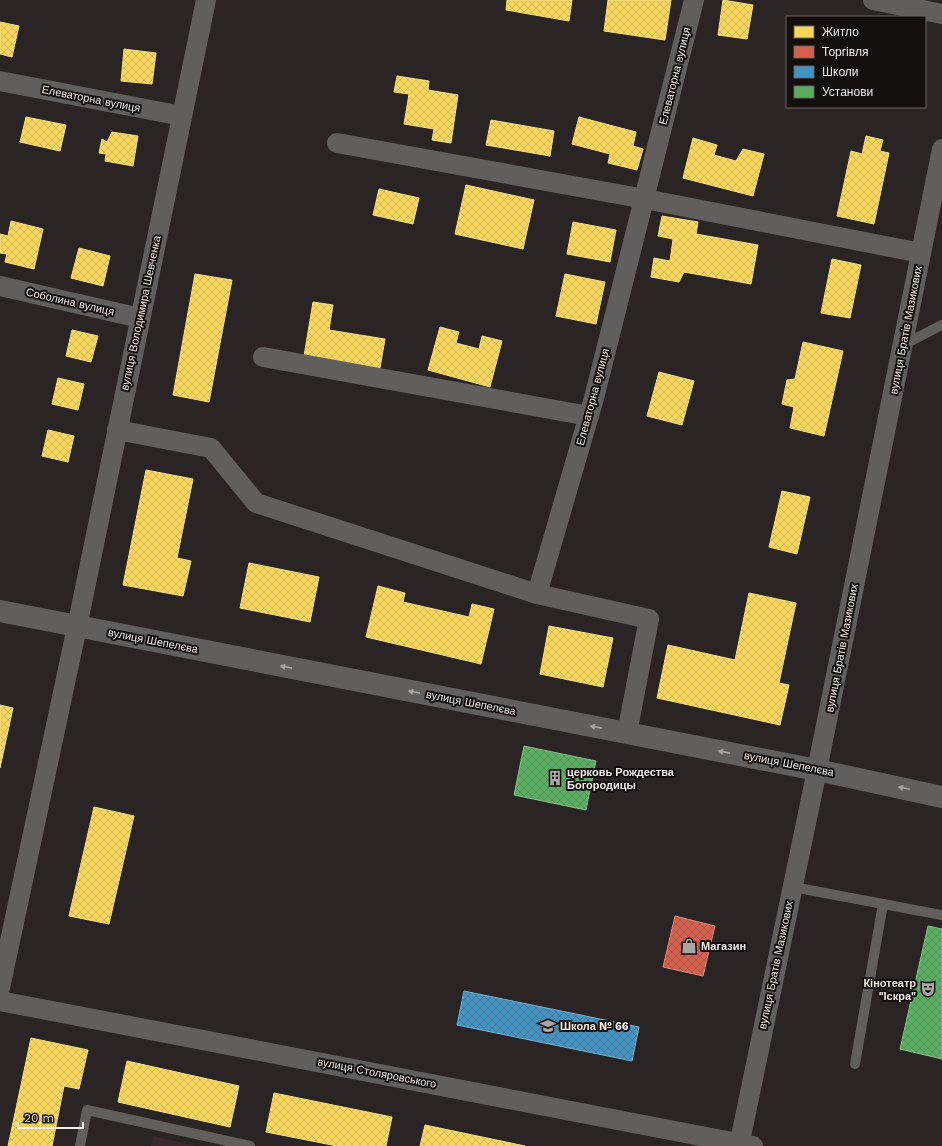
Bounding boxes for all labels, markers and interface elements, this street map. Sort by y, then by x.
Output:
legend [786,16,926,108]
text: Житло [822,25,859,39]
street label: Елеваторна вулиця [657,26,693,126]
text: Торгівля [822,45,868,59]
text: Школи [822,65,859,79]
street label: Елеваторна вулиця [41,83,141,115]
text: Установи [822,85,873,99]
street label: вулиця Володимира Шевченка [118,234,164,392]
street label: вулиця Братів Мазикових [887,264,925,395]
street label: Соболина вулиця [24,285,116,319]
street label: Елеваторна вулиця [574,347,612,447]
street label: вулиця Братів Мазикових [823,582,861,713]
street label: вулиця Шепелєва [107,626,200,656]
one-way arrow [280,664,292,670]
one-way arrow [408,688,420,694]
street label: вулиця Шепелєва [425,688,518,718]
one-way arrow [590,724,603,730]
one-way arrow [718,748,730,754]
street label: вулиця Шепелєва [743,749,836,779]
place label: церковь Рождества Богородицы [567,766,675,792]
building icon: церковь Рождества Богородицы [546,769,564,787]
one-way arrow [898,785,910,791]
street label: вулиця Братів Мазикових [756,899,796,1030]
shop icon: Магазин [680,937,698,955]
place label: Магазин [701,940,746,953]
place label: Кінотеатр "Іскра" [863,977,916,1003]
theatre icon: Кінотеатр "Іскра" [919,980,937,998]
school or university icon: Школа № 66 [539,1017,557,1035]
place label: Школа № 66 [560,1020,629,1033]
street label: вулиця Столяровського [317,1055,437,1091]
scale bar [18,1104,83,1130]
text: 20 m [24,1111,54,1125]

